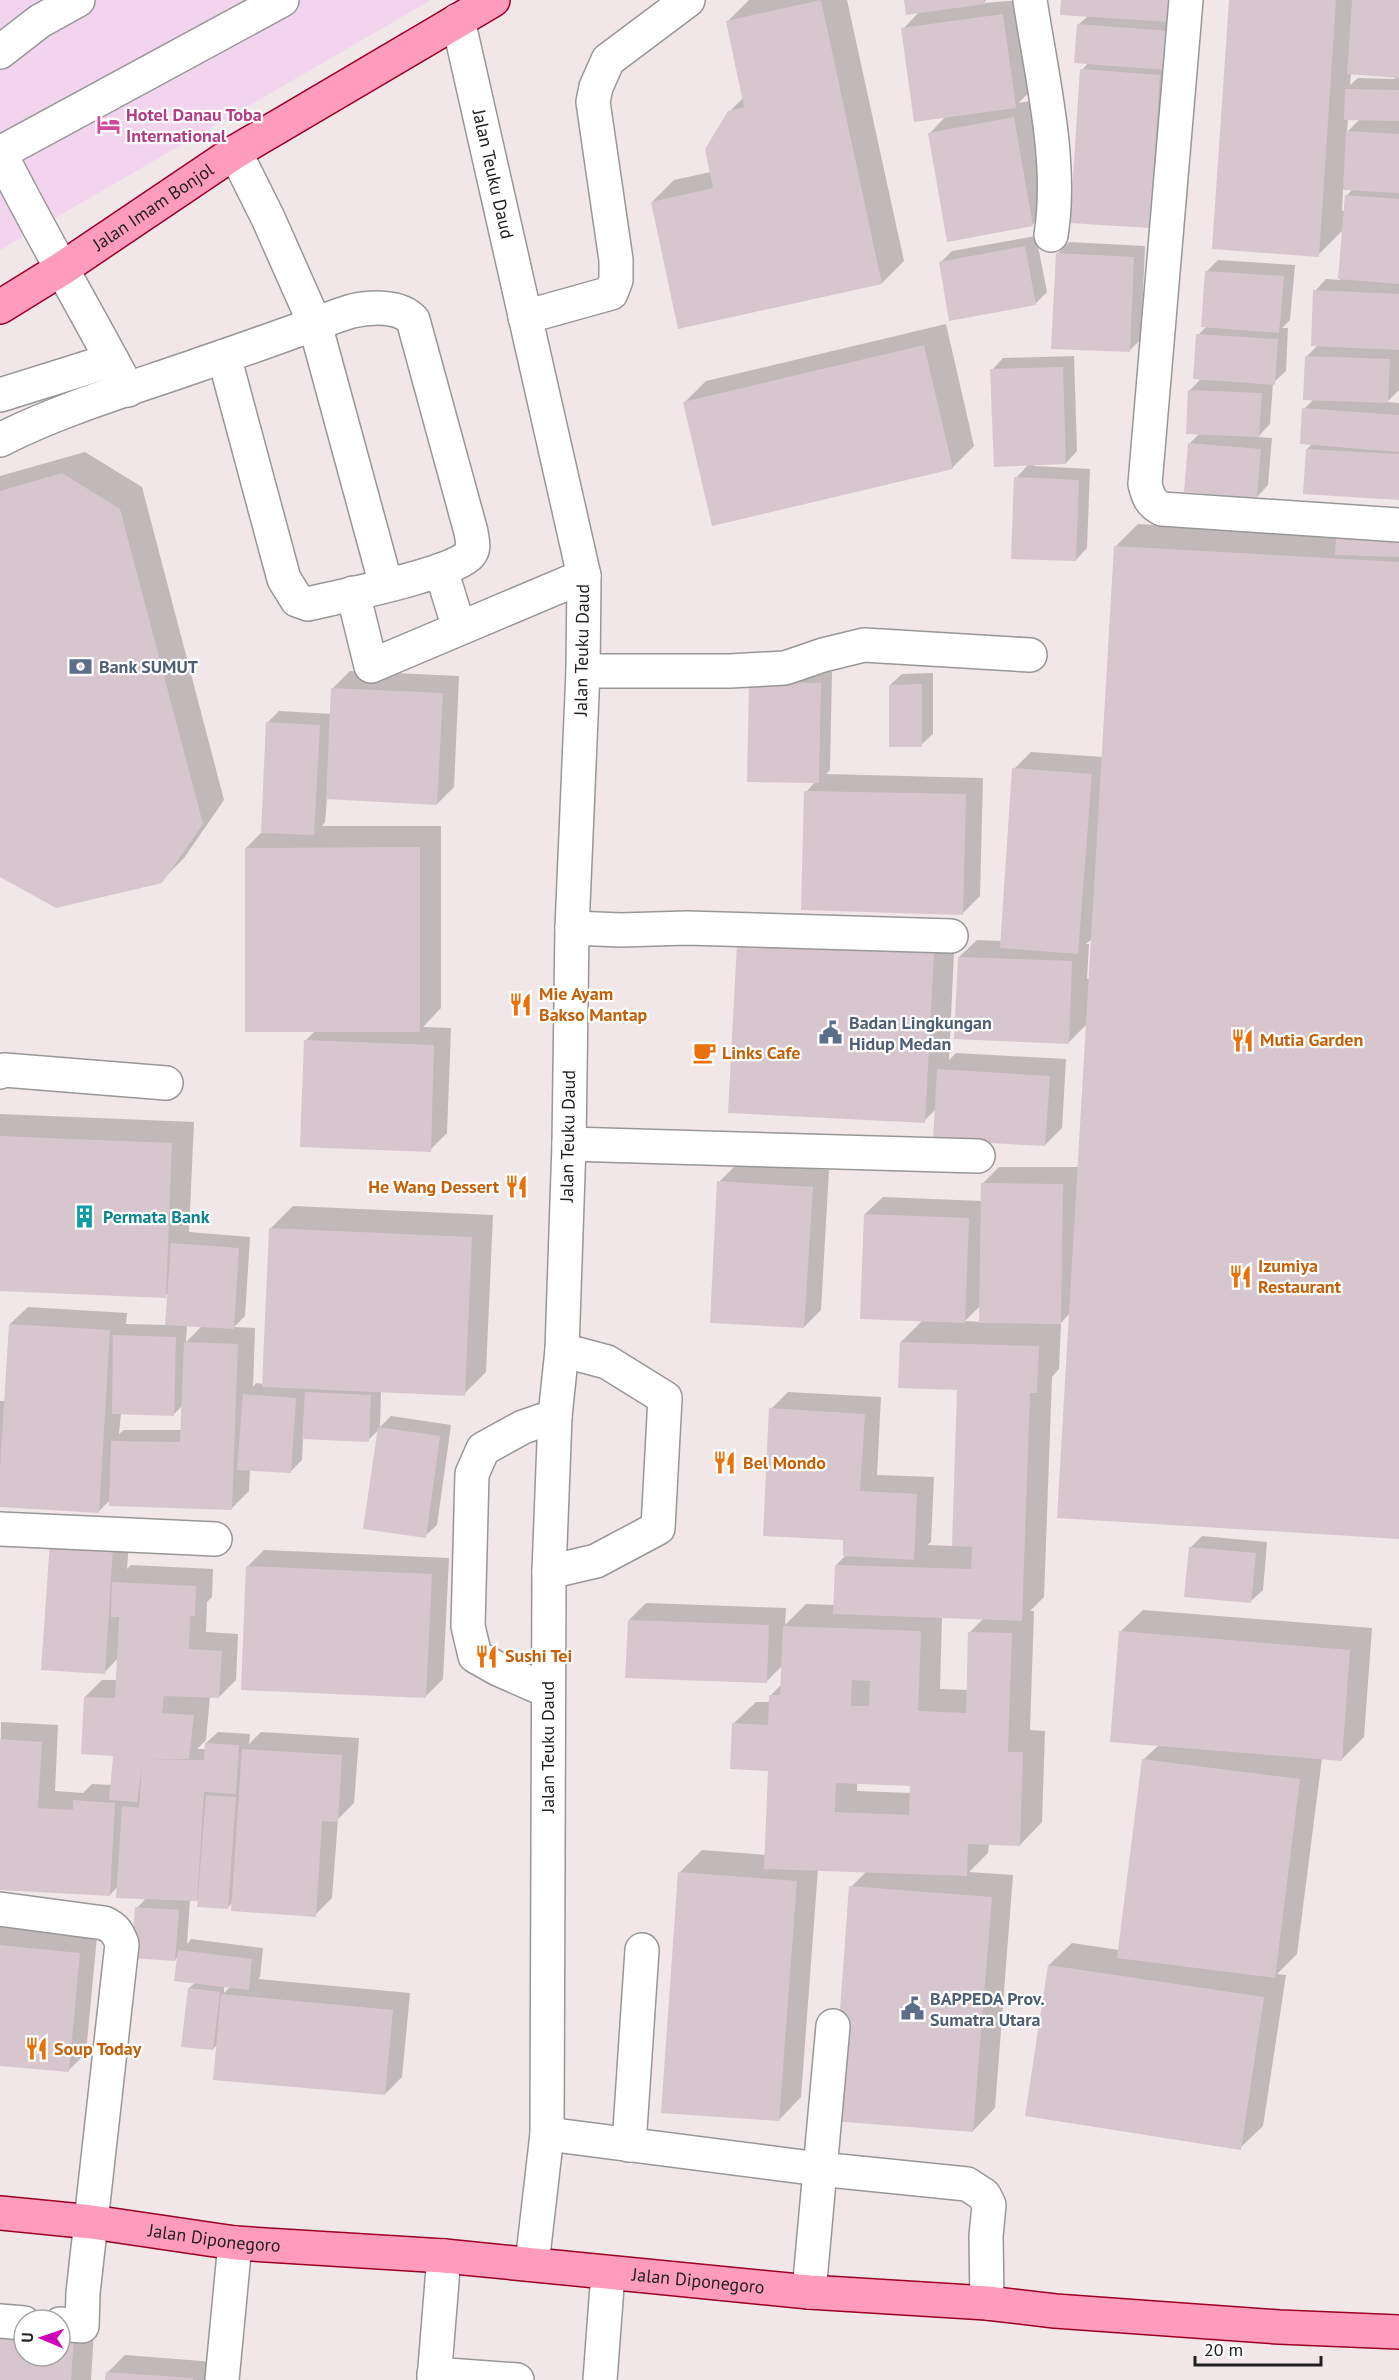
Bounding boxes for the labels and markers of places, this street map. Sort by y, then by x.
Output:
place label: Hotel Danau Toba International [126,103,262,147]
hotel icon: Hotel Danau Toba International [95,112,121,138]
bank icon: Bank SUMUT [68,654,94,680]
place label: Bank SUMUT [99,655,199,678]
place label: Mie Ayam Bakso Mantap [539,982,648,1026]
restaurant icon: Mie Ayam Bakso Mantap [508,991,534,1017]
place label: Badan Lingkungan Hidup Medan [849,1011,992,1055]
public building icon: Badan Lingkungan Hidup Medan [818,1020,844,1046]
restaurant icon: Mutia Garden [1229,1027,1255,1053]
place label: Mutia Garden [1260,1028,1363,1051]
cafe icon: Links Cafe [691,1040,717,1066]
place label: Links Cafe [722,1041,800,1064]
restaurant icon: He Wang Dessert [504,1174,530,1200]
place label: He Wang Dessert [368,1175,500,1198]
building icon: Permata Bank [72,1204,98,1230]
place label: Permata Bank [103,1205,210,1228]
place label: Izumiya Restaurant [1258,1254,1342,1298]
restaurant icon: Izumiya Restaurant [1227,1263,1253,1289]
restaurant icon: Bel Mondo [712,1450,738,1476]
place label: Bel Mondo [743,1451,826,1474]
restaurant icon: Sushi Tei [474,1643,500,1669]
place label: Sushi Tei [505,1644,572,1667]
place label: BAPPEDA Prov. Sumatra Utara [930,1987,1045,2031]
public building icon: BAPPEDA Prov. Sumatra Utara [899,1996,925,2022]
restaurant icon: Soup Today [23,2036,49,2062]
place label: Soup Today [54,2037,142,2060]

